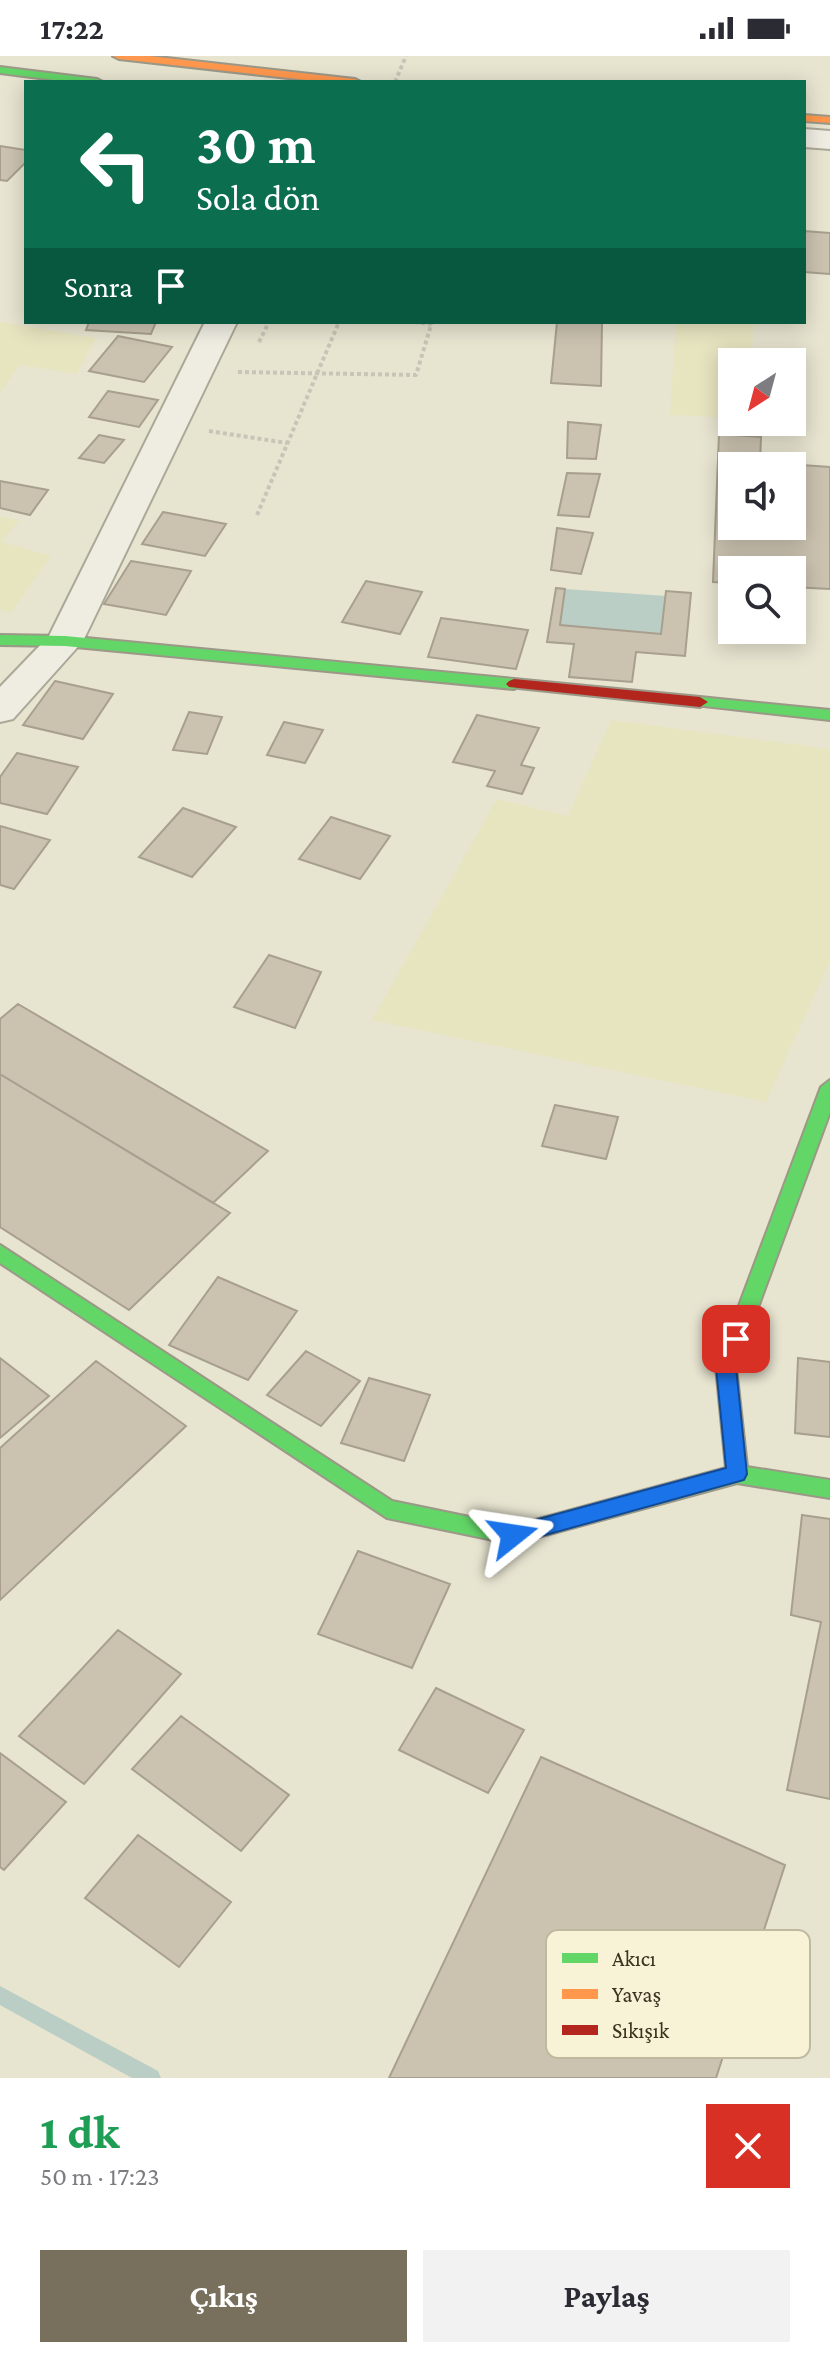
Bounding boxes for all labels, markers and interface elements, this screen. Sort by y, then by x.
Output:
text: 17:22 [40,12,104,45]
icon: left [64,112,168,216]
text: 30 m [196,113,316,175]
text: Sola dön [196,178,320,218]
icon: arrive [149,264,193,308]
text: Sonra [64,270,133,303]
north arrow [718,348,806,436]
map controls [718,348,806,644]
button: sound [718,452,806,540]
button: search [718,556,806,644]
pin [702,1305,770,1373]
icon: arrive [714,1317,758,1361]
position arrow [471,1493,555,1577]
legend [546,1930,810,2058]
text: Akıcı [612,1946,656,1971]
text: Yavaş [612,1982,661,2007]
text: Sıkışık [612,2018,670,2043]
button: close [706,2104,790,2188]
text: 1 dk [40,2105,120,2158]
text: 50 m · 17:23 [40,2162,160,2191]
button: Çıkış [40,2250,407,2342]
button: Paylaş [423,2250,790,2342]

